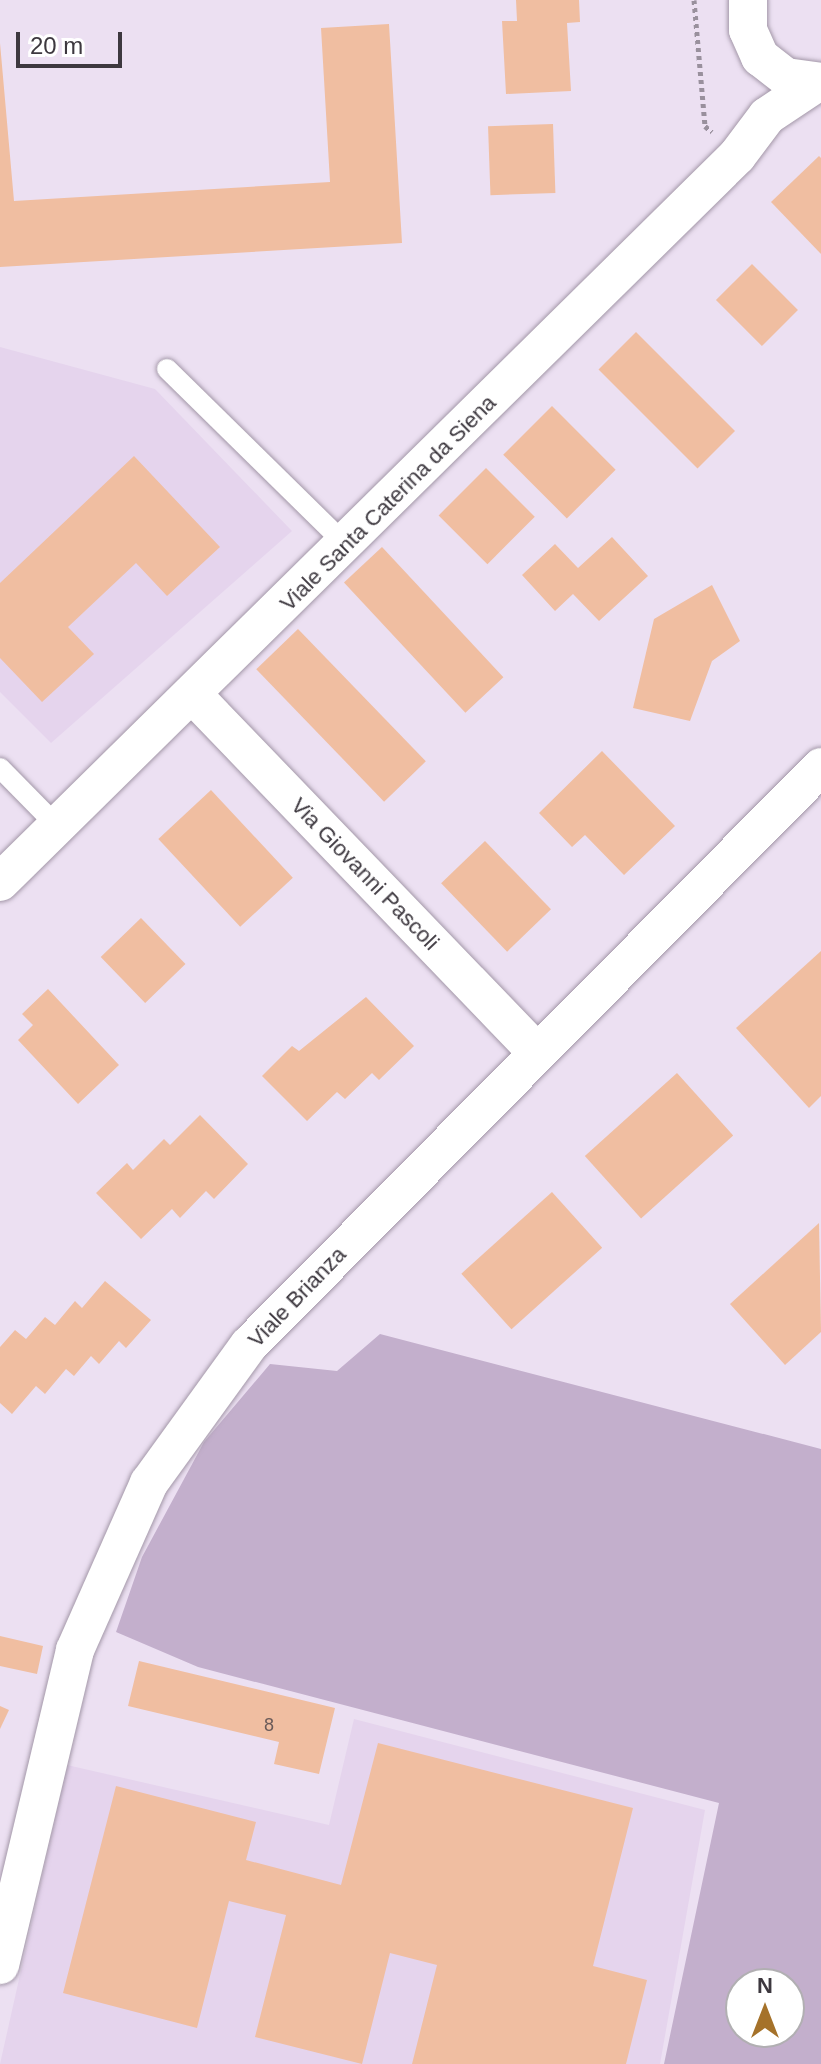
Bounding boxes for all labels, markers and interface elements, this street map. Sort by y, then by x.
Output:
scale bar [20,16,126,66]
text: 20 m [30,32,83,59]
street label: Viale Santa Caterina da Siena [275,390,501,616]
street label: Via Giovanni Pascoli [286,792,444,956]
street label: Viale Brianza [243,1241,351,1353]
house number: 8 [264,1714,274,1736]
north arrow [725,1968,805,2048]
text: N [757,1973,773,1998]

